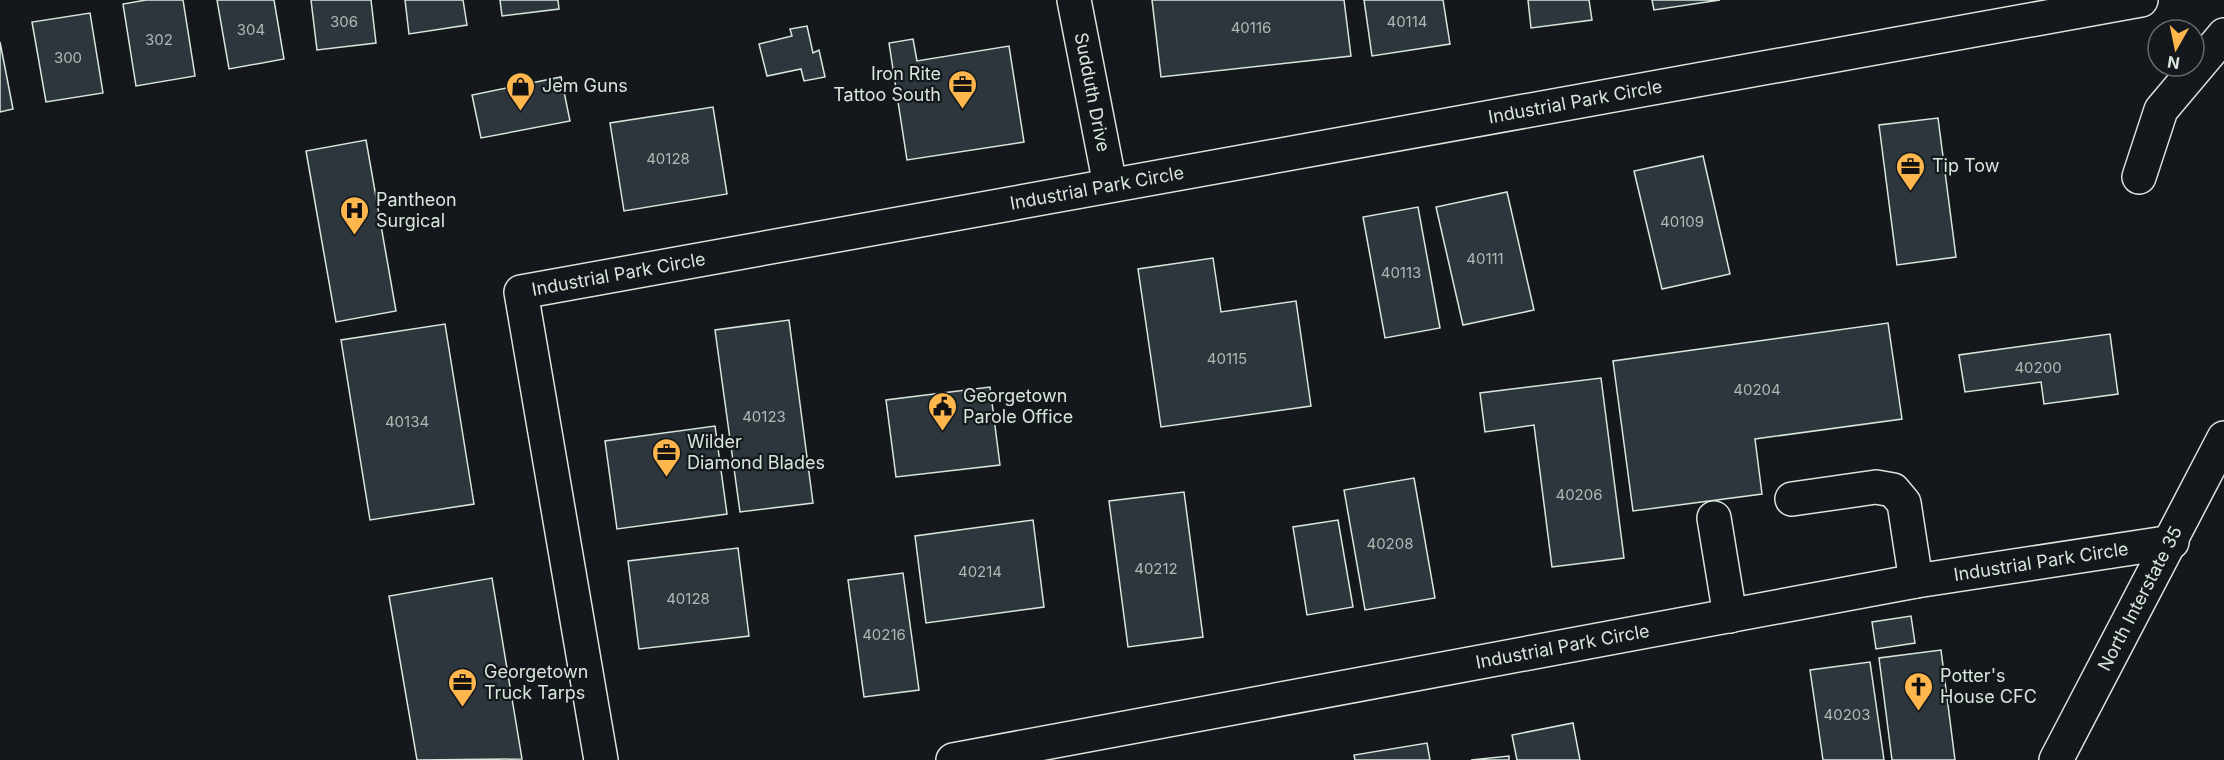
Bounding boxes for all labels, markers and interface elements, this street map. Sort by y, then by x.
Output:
house number: 306 [330,12,358,31]
house number: 40114 [1386,12,1428,31]
house number: 40116 [1231,18,1271,37]
north arrow [2146,18,2206,78]
house number: 304 [237,20,265,39]
house number: 302 [145,30,173,49]
street label: Sudduth Drive [1071,31,1114,154]
house number: 300 [54,48,82,67]
text: N [2166,52,2181,74]
place label: Iron Rite Tattoo South [833,63,941,105]
office icon: Iron Rite Tattoo South [946,68,978,110]
shop icon: Jem Guns [505,70,537,112]
place label: Jem Guns [542,75,628,96]
street label: Industrial Park Circle [1487,76,1664,127]
house number: 40128 [646,149,690,168]
office icon: Tip Tow [1895,150,1927,192]
place label: Tip Tow [1932,155,2000,176]
street label: Industrial Park Circle [1008,162,1185,214]
place label: Pantheon Surgical [376,189,457,231]
hospital icon: Pantheon Surgical [339,194,371,236]
house number: 40109 [1660,212,1704,231]
street label: Industrial Park Circle [530,248,707,300]
house number: 40111 [1466,249,1504,268]
house number: 40113 [1381,263,1421,282]
house number: 40115 [1207,349,1247,368]
house number: 40200 [2014,358,2062,377]
house number: 40204 [1733,380,1781,399]
place label: Georgetown Parole Office [963,385,1073,427]
public building icon: Georgetown Parole Office [926,390,958,432]
house number: 40123 [742,407,786,426]
house number: 40134 [385,412,429,431]
place label: Wilder Diamond Blades [687,431,825,473]
office icon: Wilder Diamond Blades [650,436,682,478]
house number: 40206 [1555,485,1603,504]
street label: North Interstate 35 [2093,522,2186,674]
house number: 40208 [1366,534,1414,553]
street label: Industrial Park Circle [1952,538,2130,585]
house number: 40212 [1134,559,1178,578]
house number: 40214 [958,562,1002,581]
house number: 40128 [666,589,710,608]
street label: Industrial Park Circle [1474,620,1651,673]
house number: 40216 [862,625,906,644]
place label: Georgetown Truck Tarps [484,661,588,703]
place label: Potter's House CFC [1940,665,2037,707]
office icon: Georgetown Truck Tarps [447,666,479,708]
church icon: Potter's House CFC [1903,670,1935,712]
house number: 40203 [1823,705,1871,724]

